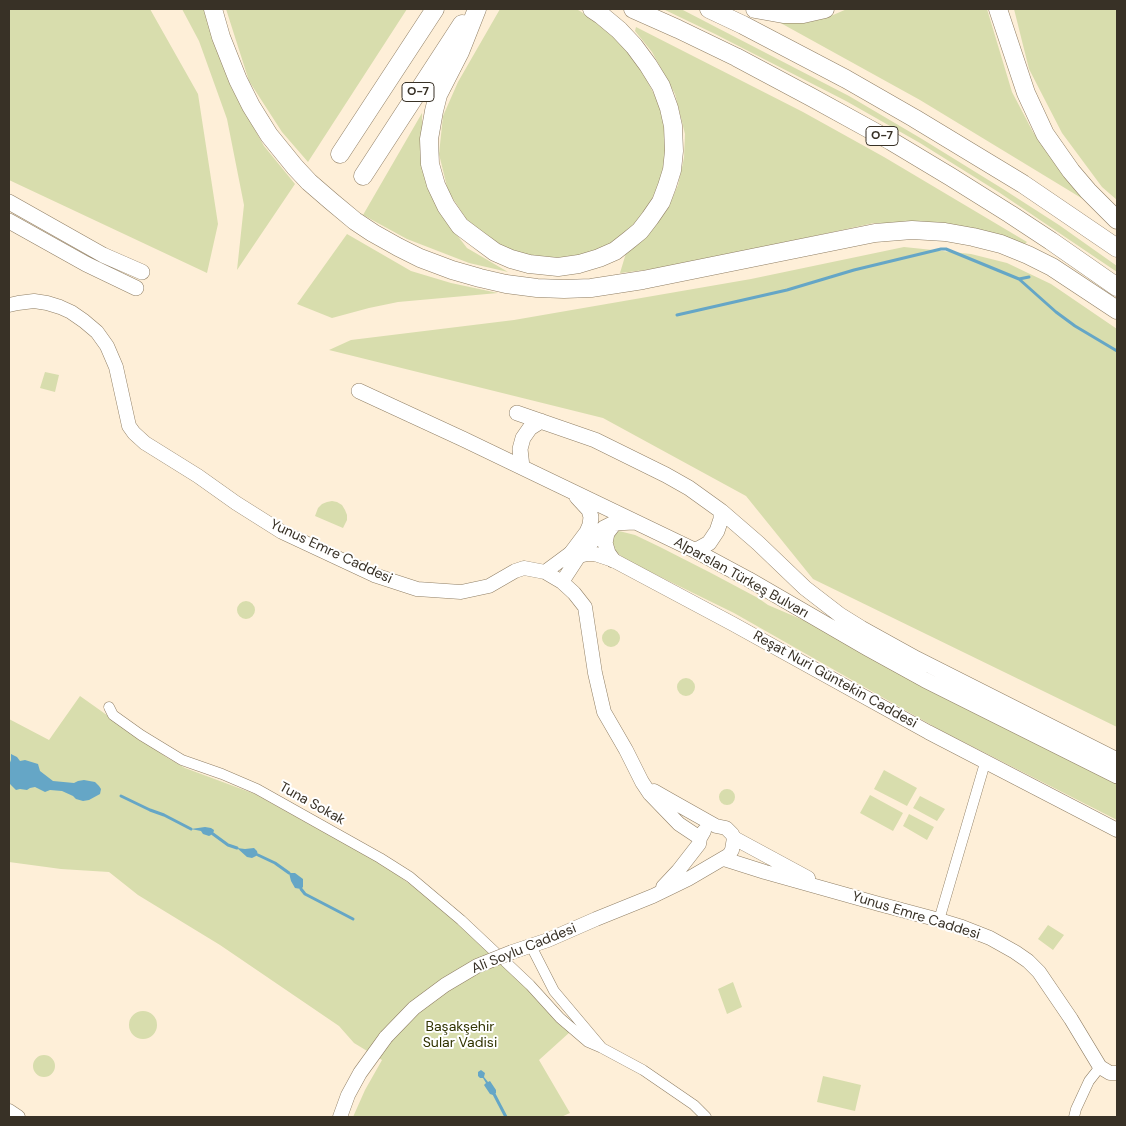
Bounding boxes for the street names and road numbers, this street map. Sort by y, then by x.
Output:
road number: O-7 [402,82,434,101]
road number: O-7 [866,126,898,146]
street label: Yunus Emre Caddesi [267,516,395,588]
street label: Alparslan Türkeş Bulvarı [671,534,811,622]
street label: Reşat Nuri Güntekin Caddesi [750,628,920,732]
street label: Tuna Sokak [276,779,348,829]
street label: Yunus Emre Caddesi [850,889,982,943]
street label: Ali Soylu Caddesi [469,920,579,978]

